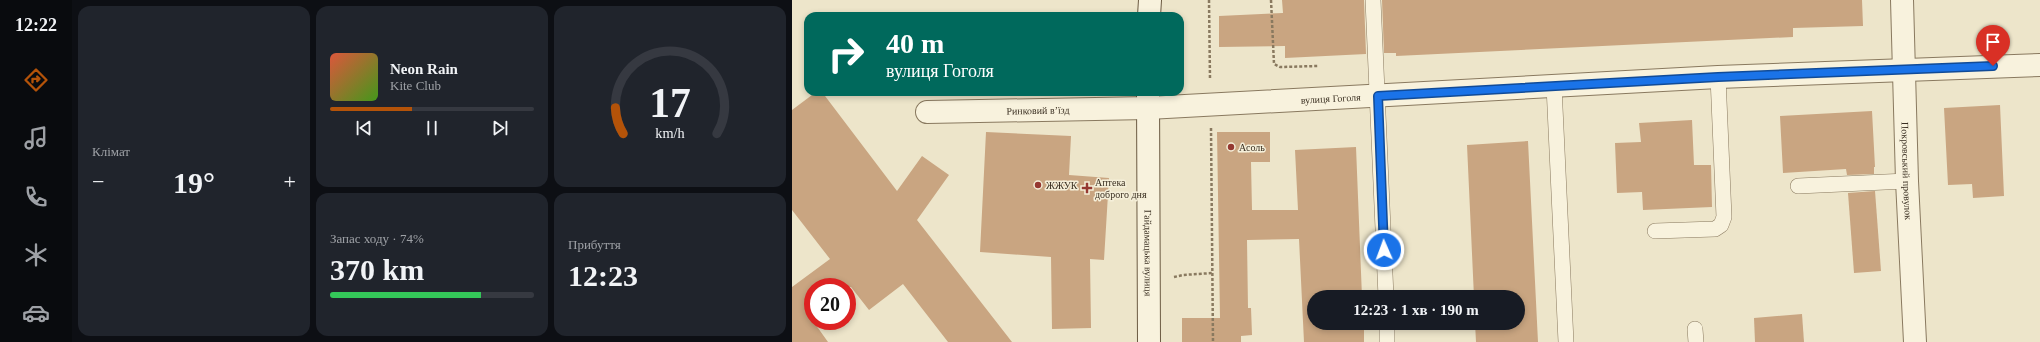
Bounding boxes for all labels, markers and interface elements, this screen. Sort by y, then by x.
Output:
text: 12:22 [15,15,57,35]
pin [1976,25,2010,66]
icon: right [820,28,872,80]
text: 40 m [886,28,944,59]
icon: arrive [1982,31,2004,53]
text: Neon Rain [390,61,458,77]
text: вулиця Гоголя [886,61,994,81]
icon: directions [22,66,50,94]
text: Kite Club [390,78,441,93]
text: 17 [649,80,691,126]
street label: вулиця Гоголя [1300,91,1361,105]
street label: Ринковий в’їзд [1006,104,1070,116]
icon: previous [353,117,375,139]
icon: pause [421,117,443,139]
icon: next [489,117,511,139]
street label: Покровський провулок [1900,122,1914,220]
icon: music [22,124,50,152]
text: km/h [655,125,685,141]
marker: Асоль [1226,142,1236,152]
place label: Асоль [1239,142,1265,153]
text: Клімат [92,144,130,159]
text: 19° [173,166,215,199]
text: − [92,169,104,194]
text: + [284,169,296,194]
place label: Аптека доброго дня [1095,177,1147,200]
marker: ЖЖУК [1033,180,1043,190]
place label: ЖЖУК [1046,180,1078,191]
icon: phone [22,183,50,211]
marker: Аптека доброго дня [1082,183,1092,193]
street label: Гайдамацька вулиця [1143,210,1154,297]
position arrow [1363,229,1405,271]
text: Запас ходу · 74% [330,231,424,246]
text: Прибуття [568,237,621,252]
icon: climate [22,241,50,269]
text: 370 km [330,253,424,286]
text: 12:23 [568,259,638,292]
speed limit sign: 20 [804,278,856,330]
icon: car [22,299,50,327]
text: 12:23 · 1 хв · 190 m [1353,302,1479,318]

